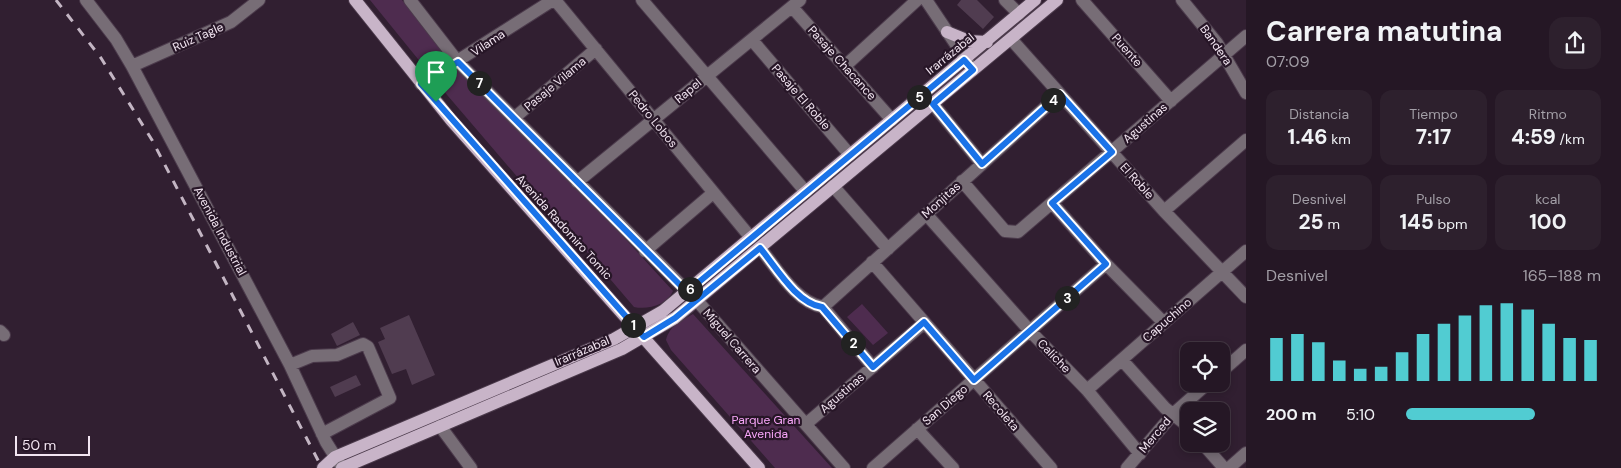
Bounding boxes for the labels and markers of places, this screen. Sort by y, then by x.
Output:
pin [415,51,457,102]
pin: 7 [466,70,492,96]
pin: 5 [906,84,932,110]
pin: 4 [1040,88,1066,112]
pin: 6 [678,276,702,302]
pin: 3 [1054,286,1080,310]
pin: 1 [620,312,646,338]
pin: 2 [840,330,866,356]

